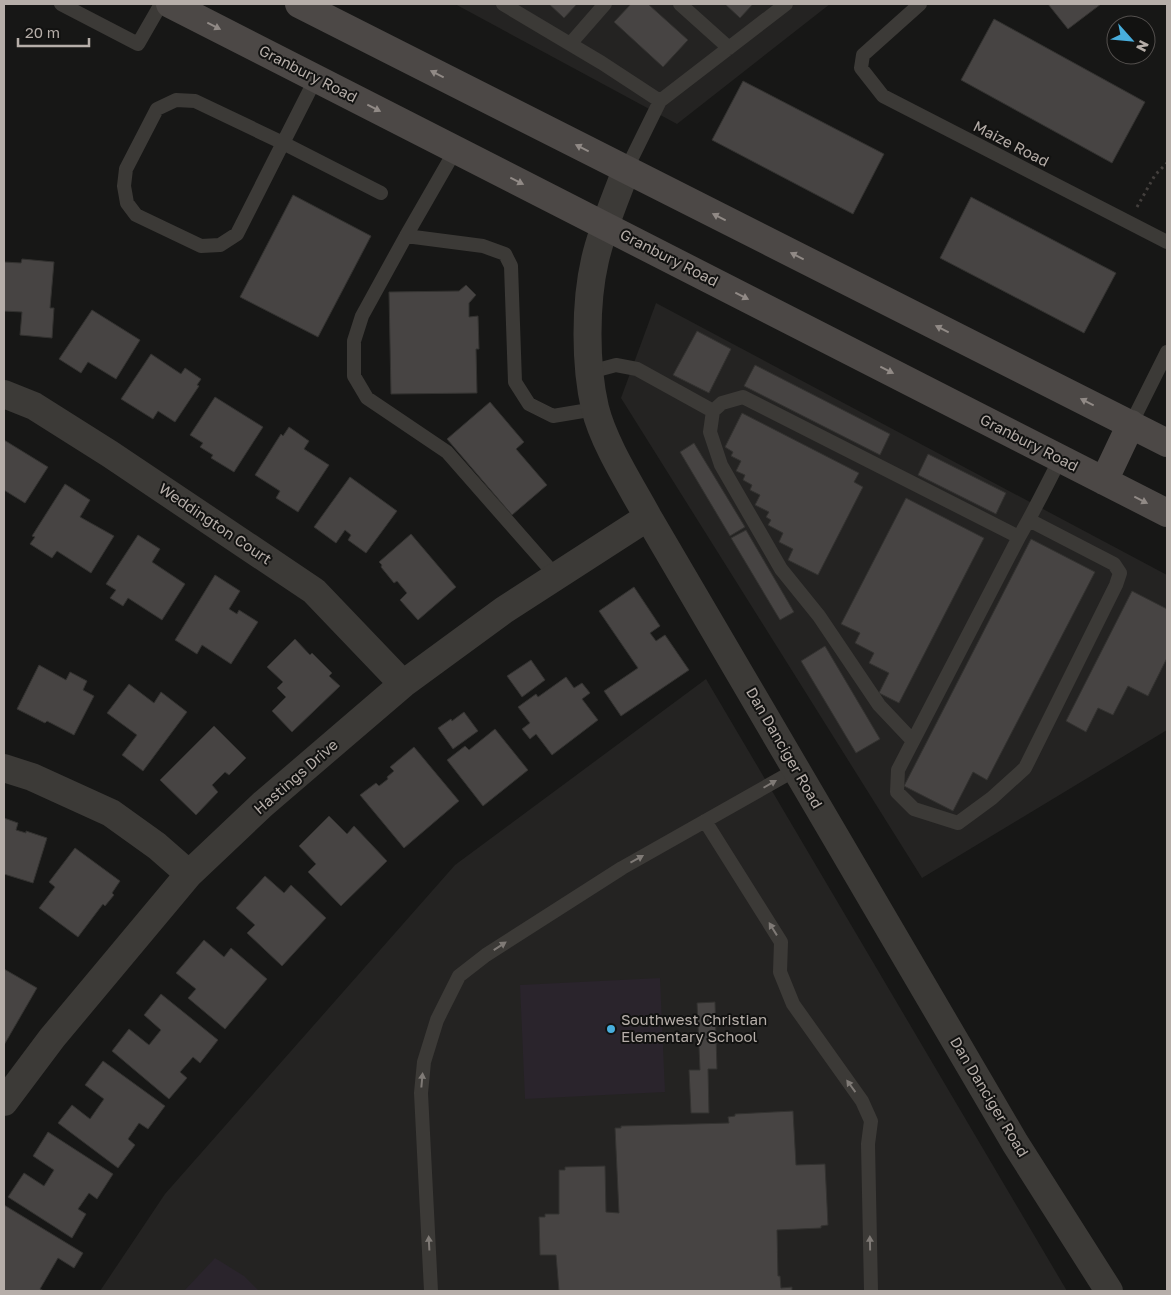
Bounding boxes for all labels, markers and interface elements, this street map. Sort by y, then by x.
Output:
scale bar [18,15,89,47]
north arrow [1106,15,1156,65]
one-way arrow [207,22,221,30]
text: 20 m [25,23,60,41]
text: N [1133,38,1153,55]
street label: Granbury Road [256,41,360,106]
one-way arrow [430,70,445,78]
one-way arrow [367,104,381,112]
street label: Maize Road [971,116,1052,170]
one-way arrow [575,144,589,152]
one-way arrow [509,177,524,185]
one-way arrow [712,213,727,221]
street label: Granbury Road [617,225,721,290]
one-way arrow [790,252,804,260]
one-way arrow [735,292,749,300]
one-way arrow [935,325,949,333]
one-way arrow [880,366,894,374]
one-way arrow [1080,398,1095,406]
street label: Granbury Road [977,410,1081,475]
street label: Weddington Court [156,479,275,567]
one-way arrow [1133,496,1148,504]
street label: Dan Danciger Road [743,684,827,811]
street label: Hastings Drive [250,735,341,818]
one-way arrow [764,780,777,789]
one-way arrow [630,855,645,863]
one-way arrow [768,923,778,936]
one-way arrow [493,941,507,951]
place label: Southwest Christian Elementary School [621,1010,767,1045]
marker: Southwest Christian Elementary School [605,1023,617,1035]
street label: Dan Danciger Road [947,1033,1033,1160]
one-way arrow [419,1072,427,1088]
one-way arrow [846,1079,856,1092]
one-way arrow [425,1234,433,1250]
one-way arrow [866,1234,874,1250]

